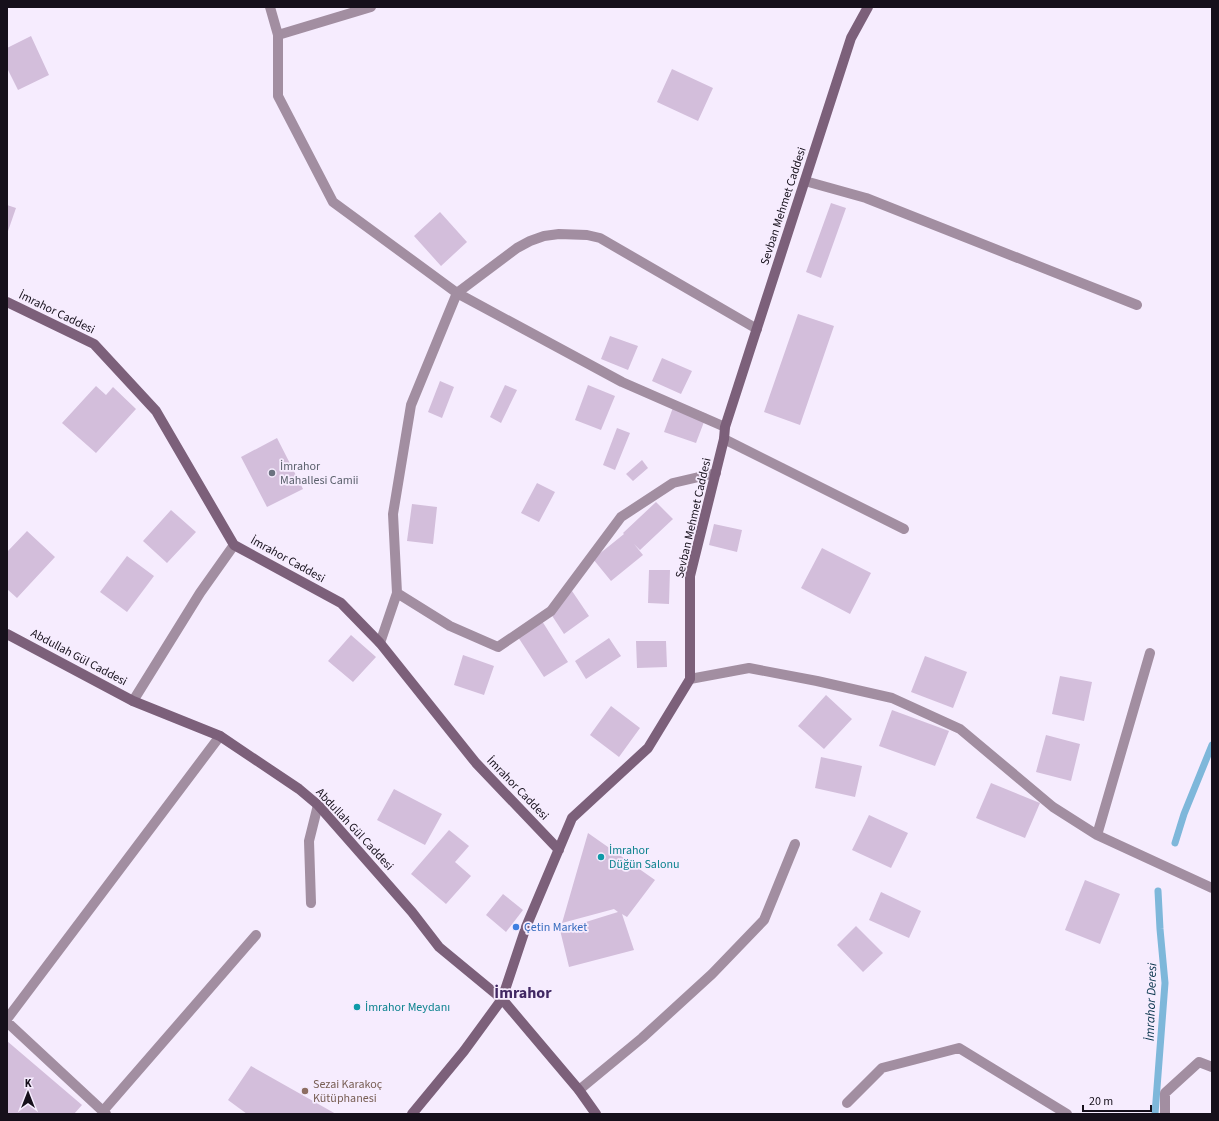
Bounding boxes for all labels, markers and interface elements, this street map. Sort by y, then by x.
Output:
street label: Sevban Mehmet Caddesi [756,145,811,267]
street label: İmrahor Caddesi [16,287,98,338]
street label: Sevban Mehmet Caddesi [671,456,716,580]
place label: İmrahor Mahallesi Camii [280,458,359,489]
marker: İmrahor Mahallesi Camii [267,468,277,478]
street label: İmrahor Caddesi [247,532,328,587]
street label: Abdullah Gül Caddesi [28,625,130,690]
street label: İmrahor Caddesi [483,753,553,824]
street label: Abdullah Gül Caddesi [312,784,397,874]
place label: İmrahor Düğün Salonu [609,842,680,873]
marker: İmrahor Düğün Salonu [596,852,606,862]
place label: Çetin Market [524,919,587,936]
marker: Çetin Market [511,922,521,932]
water label: İmrahor Deresi [1141,962,1161,1041]
district label: İmrahor [494,982,552,1004]
place label: İmrahor Meydanı [365,999,450,1016]
marker: İmrahor Meydanı [352,1002,362,1012]
north arrow [8,1073,48,1113]
text: K [25,1076,32,1091]
place label: Sezai Karakoç Kütüphanesi [313,1076,383,1107]
marker: Sezai Karakoç Kütüphanesi [300,1086,310,1096]
scale bar [1083,1087,1151,1113]
text: 20 m [1089,1093,1113,1110]

